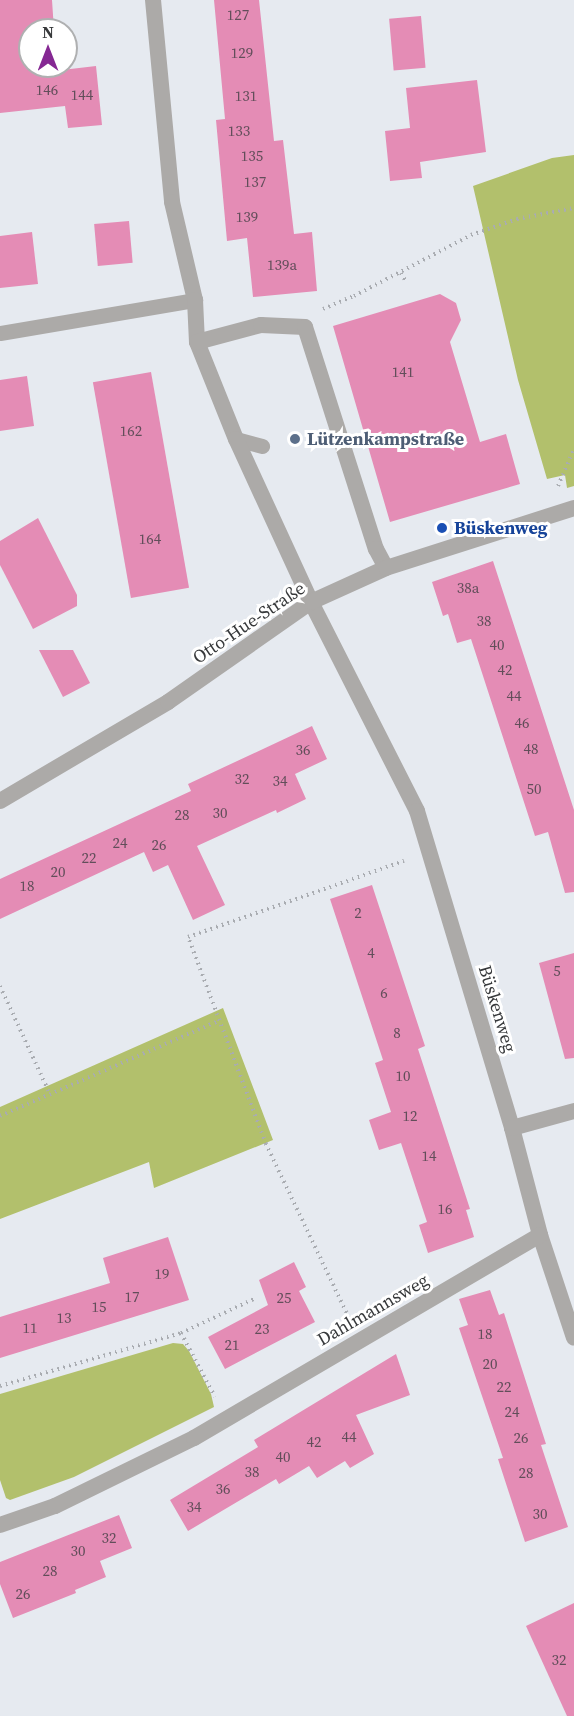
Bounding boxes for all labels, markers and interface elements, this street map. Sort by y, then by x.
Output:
house number: 127 [227,6,249,24]
north arrow [18,18,78,78]
text: N [42,21,54,43]
house number: 129 [231,44,253,62]
house number: 146 [36,81,58,99]
house number: 144 [71,86,93,104]
house number: 131 [235,87,257,105]
house number: 133 [228,122,250,140]
house number: 135 [241,147,263,165]
house number: 137 [244,173,266,191]
house number: 139 [236,208,258,226]
house number: 139a [267,256,297,274]
house number: 141 [392,363,414,381]
house number: 162 [120,422,142,440]
place label: Lützenkampstraße [307,428,464,450]
marker: Lützenkampstraße [288,432,302,446]
place label: Büskenweg [454,517,548,539]
marker: Büskenweg [435,521,449,535]
house number: 164 [139,530,161,548]
street label: Otto-Hue-Straße [189,578,309,668]
house number: 38a [457,579,479,597]
house number: 38 [477,612,491,630]
house number: 40 [490,636,504,654]
house number: 42 [498,661,512,679]
house number: 44 [507,687,521,705]
house number: 46 [515,714,529,732]
house number: 48 [524,740,538,758]
house number: 36 [296,741,310,759]
house number: 32 [235,770,249,788]
house number: 34 [273,772,287,790]
house number: 50 [527,780,541,798]
house number: 30 [213,804,227,822]
house number: 28 [175,806,189,824]
house number: 24 [113,834,127,852]
house number: 26 [152,836,166,854]
house number: 22 [82,849,96,867]
house number: 20 [51,863,65,881]
house number: 18 [20,877,34,895]
house number: 2 [354,904,362,922]
house number: 4 [367,944,375,962]
house number: 5 [553,962,561,980]
street label: Büskenweg [474,963,520,1055]
house number: 6 [380,984,388,1002]
house number: 8 [393,1024,401,1042]
house number: 10 [396,1067,410,1085]
house number: 12 [403,1107,417,1125]
house number: 14 [422,1147,436,1165]
house number: 16 [438,1200,452,1218]
house number: 19 [155,1265,169,1283]
street label: Dahlmannsweg [314,1269,432,1351]
house number: 17 [125,1288,139,1306]
house number: 25 [277,1289,291,1307]
house number: 15 [92,1298,106,1316]
house number: 13 [57,1309,71,1327]
house number: 11 [23,1319,37,1337]
house number: 23 [255,1320,269,1338]
house number: 18 [478,1325,492,1343]
house number: 21 [225,1336,239,1354]
house number: 20 [483,1355,497,1373]
house number: 22 [497,1378,511,1396]
house number: 24 [505,1403,519,1421]
house number: 44 [342,1428,356,1446]
house number: 26 [514,1429,528,1447]
house number: 42 [307,1433,321,1451]
house number: 40 [276,1448,290,1466]
house number: 38 [245,1463,259,1481]
house number: 28 [519,1464,533,1482]
house number: 36 [216,1480,230,1498]
house number: 34 [187,1498,201,1516]
house number: 30 [533,1505,547,1523]
house number: 32 [102,1529,116,1547]
house number: 30 [71,1542,85,1560]
house number: 28 [43,1562,57,1580]
house number: 26 [16,1585,30,1603]
house number: 32 [552,1651,566,1669]

